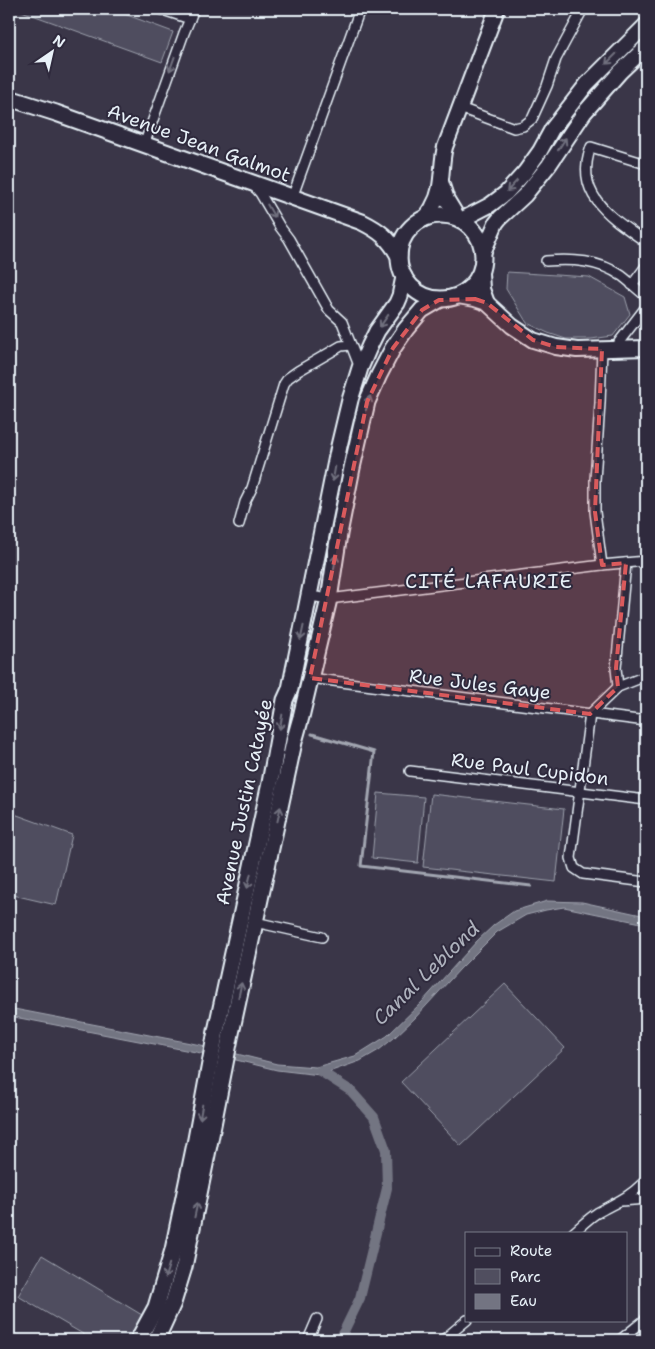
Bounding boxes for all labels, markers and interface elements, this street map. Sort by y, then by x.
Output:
north arrow [28,28,78,78]
text: N [50,31,69,52]
one-way arrow [605,53,618,65]
one-way arrow [167,56,177,72]
street label: Avenue Jean Galmot [104,98,294,188]
one-way arrow [558,138,568,152]
one-way arrow [506,180,518,193]
one-way arrow [266,204,276,218]
one-way arrow [379,314,389,328]
one-way arrow [363,396,373,412]
one-way arrow [329,466,338,482]
one-way arrow [330,555,340,571]
district label: CITÉ LAFAURIE [405,568,573,594]
one-way arrow [297,625,306,641]
street label: Rue Jules Gaye [408,663,552,705]
street label: Avenue Justin Catayée [210,697,278,907]
one-way arrow [276,713,286,729]
street label: Rue Paul Cupidon [450,747,610,791]
one-way arrow [275,807,284,823]
one-way arrow [244,872,253,888]
water label: Canal Leblond [367,915,485,1031]
one-way arrow [236,982,245,998]
one-way arrow [195,1103,205,1119]
one-way arrow [192,1203,201,1219]
legend [465,1232,628,1322]
text: Route [510,1241,552,1261]
one-way arrow [162,1262,172,1278]
text: Parc [510,1267,541,1287]
text: Eau [510,1291,537,1311]

